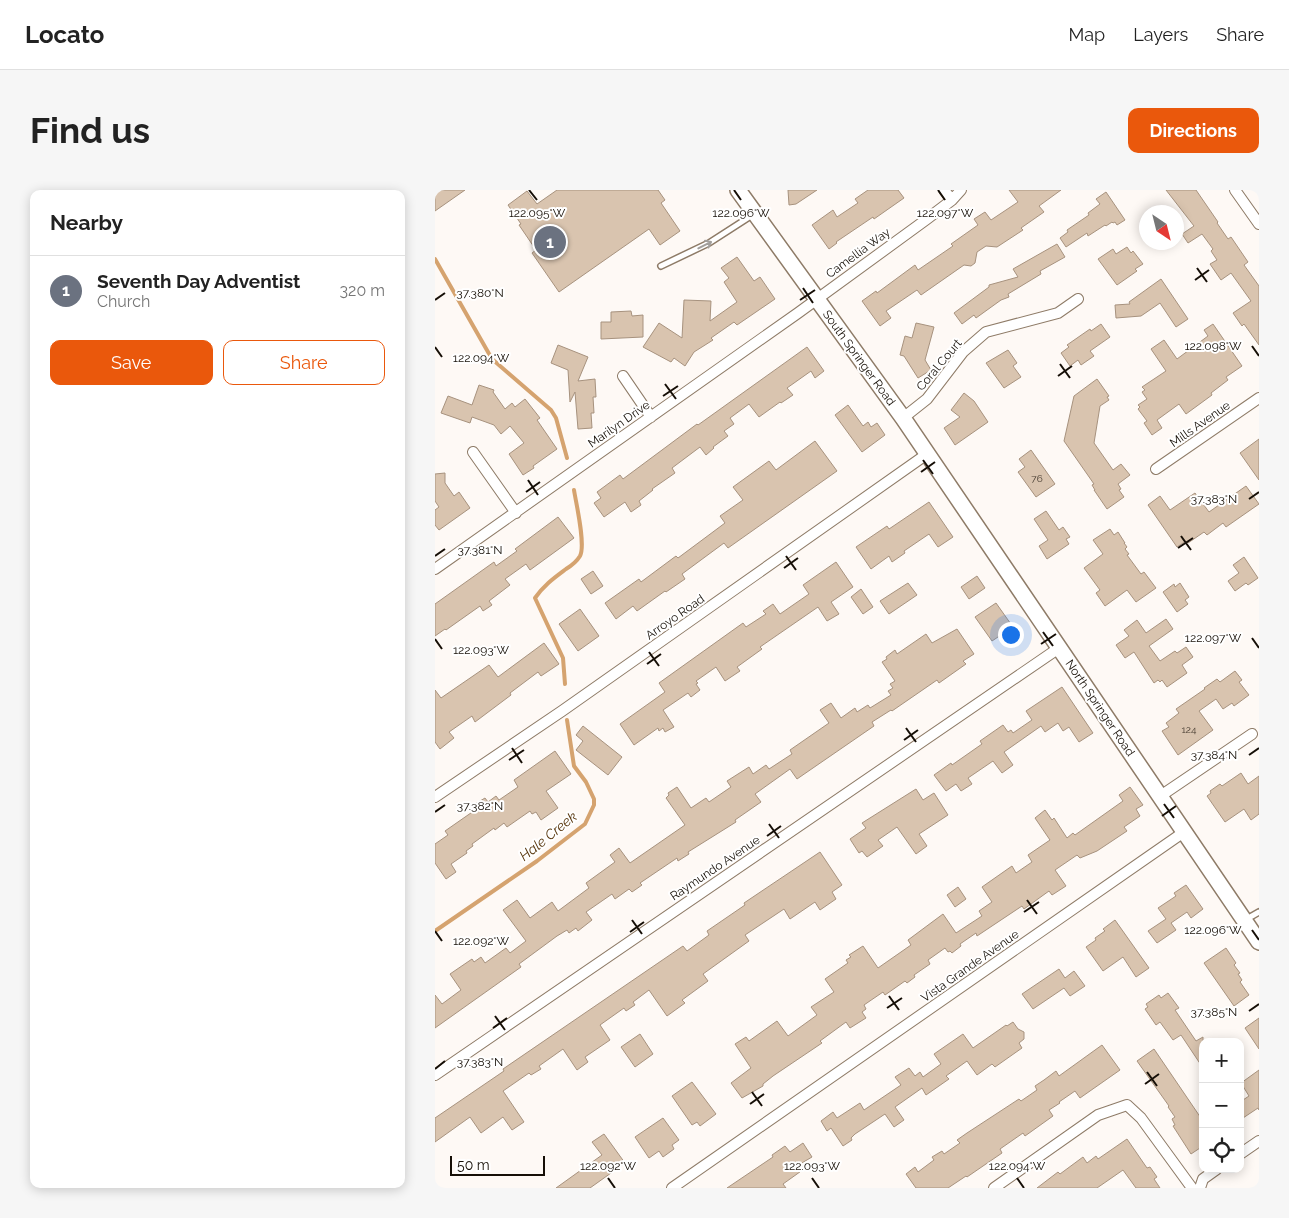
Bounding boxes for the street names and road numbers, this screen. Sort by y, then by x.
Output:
street label: Camellia Way [823,225,893,281]
street label: South Springer Road [820,308,898,408]
street label: Coral Court [913,336,965,394]
street label: Marilyn Drive [585,398,653,450]
street label: Mills Avenue [1167,398,1233,450]
street label: Arroyo Road [643,592,707,642]
street label: North Springer Road [1063,657,1137,759]
street label: Raymundo Avenue [667,833,763,903]
street label: Vista Grande Avenue [919,927,1021,1005]

